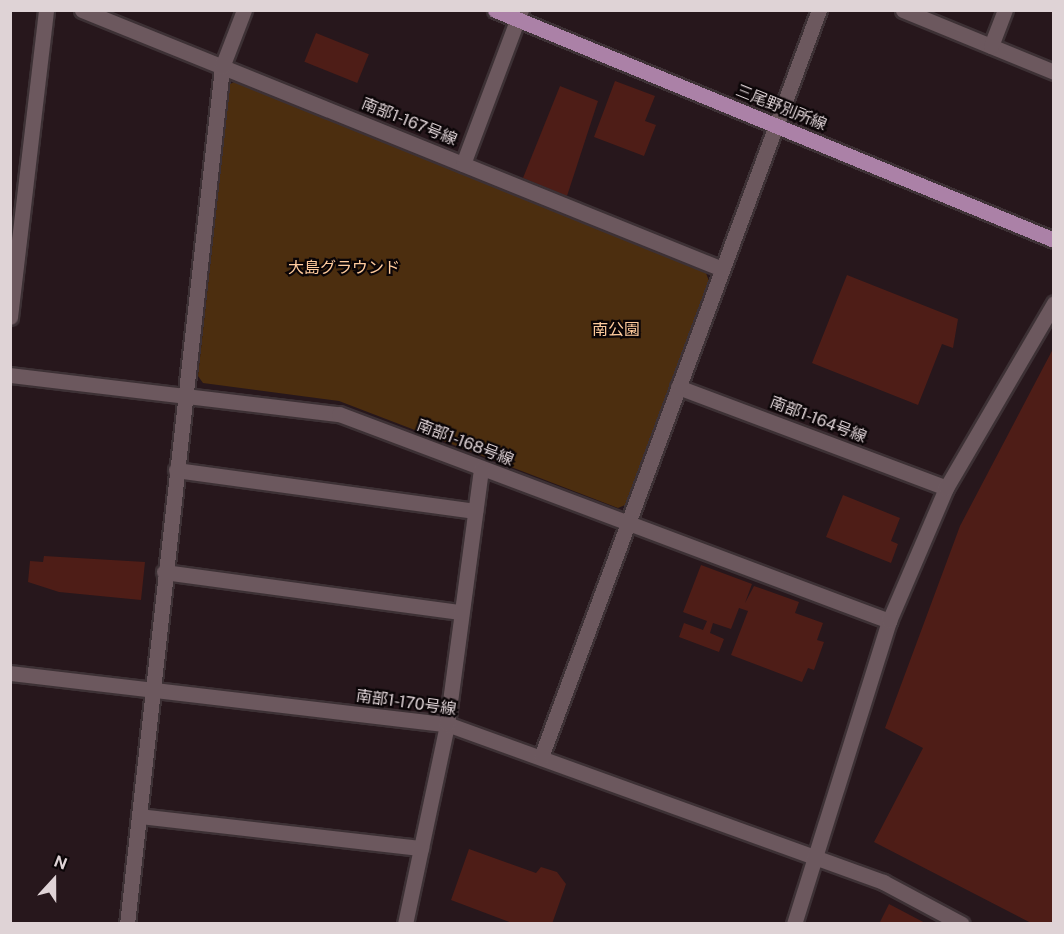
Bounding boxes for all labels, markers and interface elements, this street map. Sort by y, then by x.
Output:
street label: 三尾野別所線 [733,81,829,135]
street label: 南部1-167号線 [359,94,459,150]
park label: 大島グラウンド [288,258,400,278]
park label: 南公園 [592,320,640,340]
street label: 南部1-164号線 [767,393,869,447]
street label: 南部1-168号線 [414,416,516,470]
street label: 南部1-170号線 [355,686,457,720]
north arrow [24,850,84,910]
text: N [51,852,70,874]

